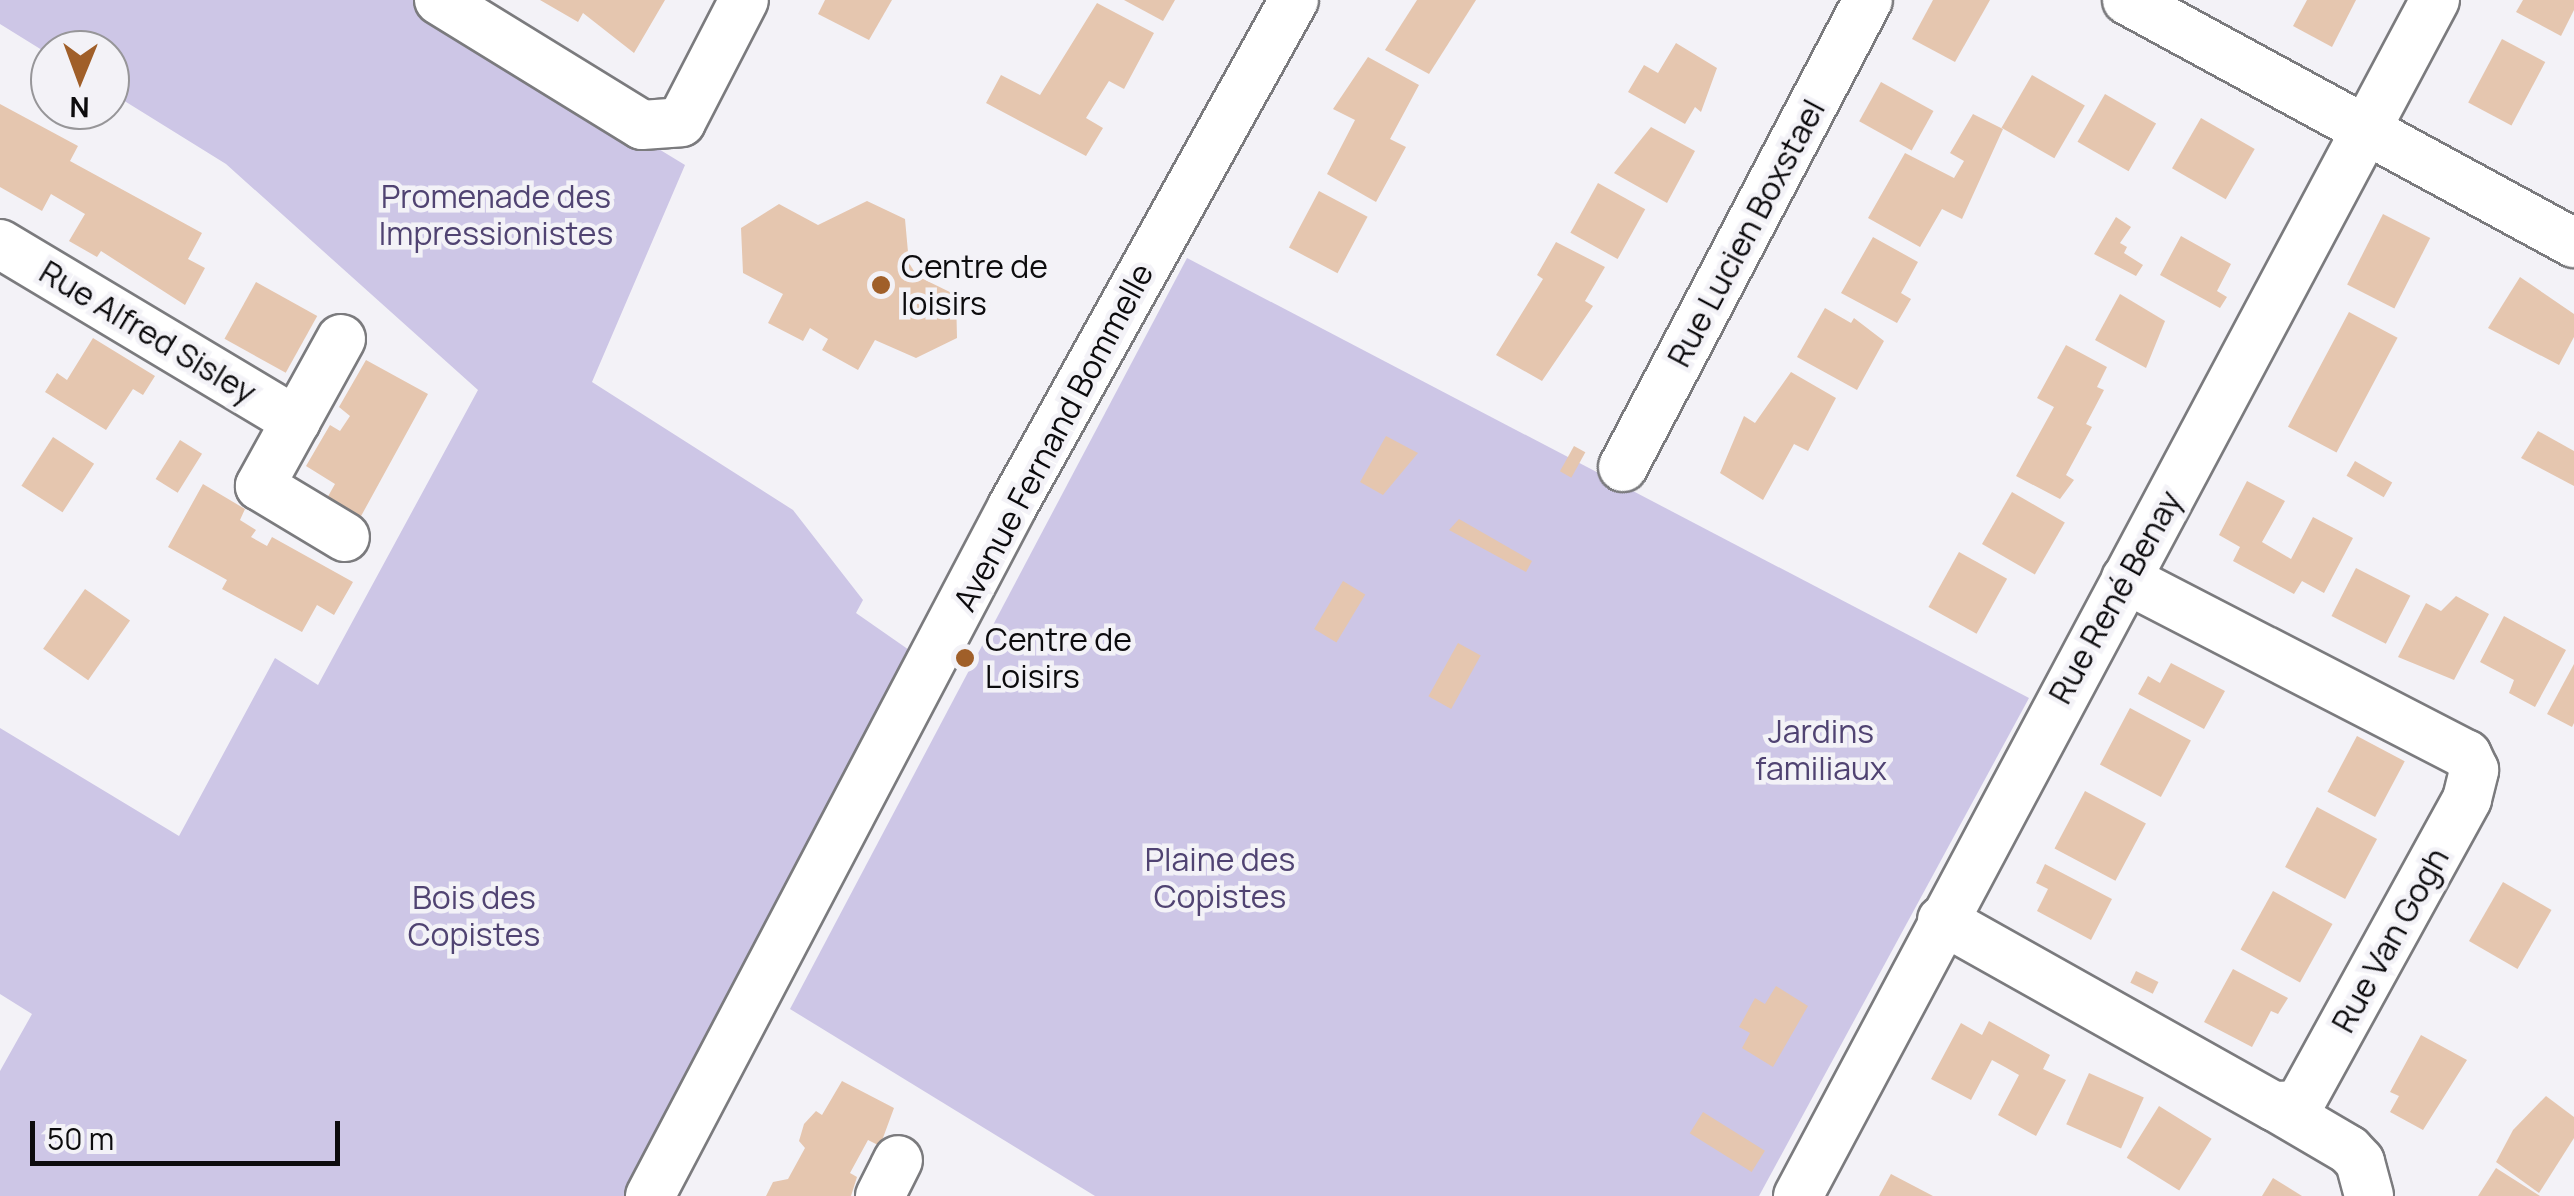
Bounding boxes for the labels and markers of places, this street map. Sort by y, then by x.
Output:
place label: Centre de loisirs [901,248,1048,323]
marker: Centre de loisirs [870,274,892,296]
place label: Centre de Loisirs [985,621,1132,696]
marker: Centre de Loisirs [954,647,976,669]

